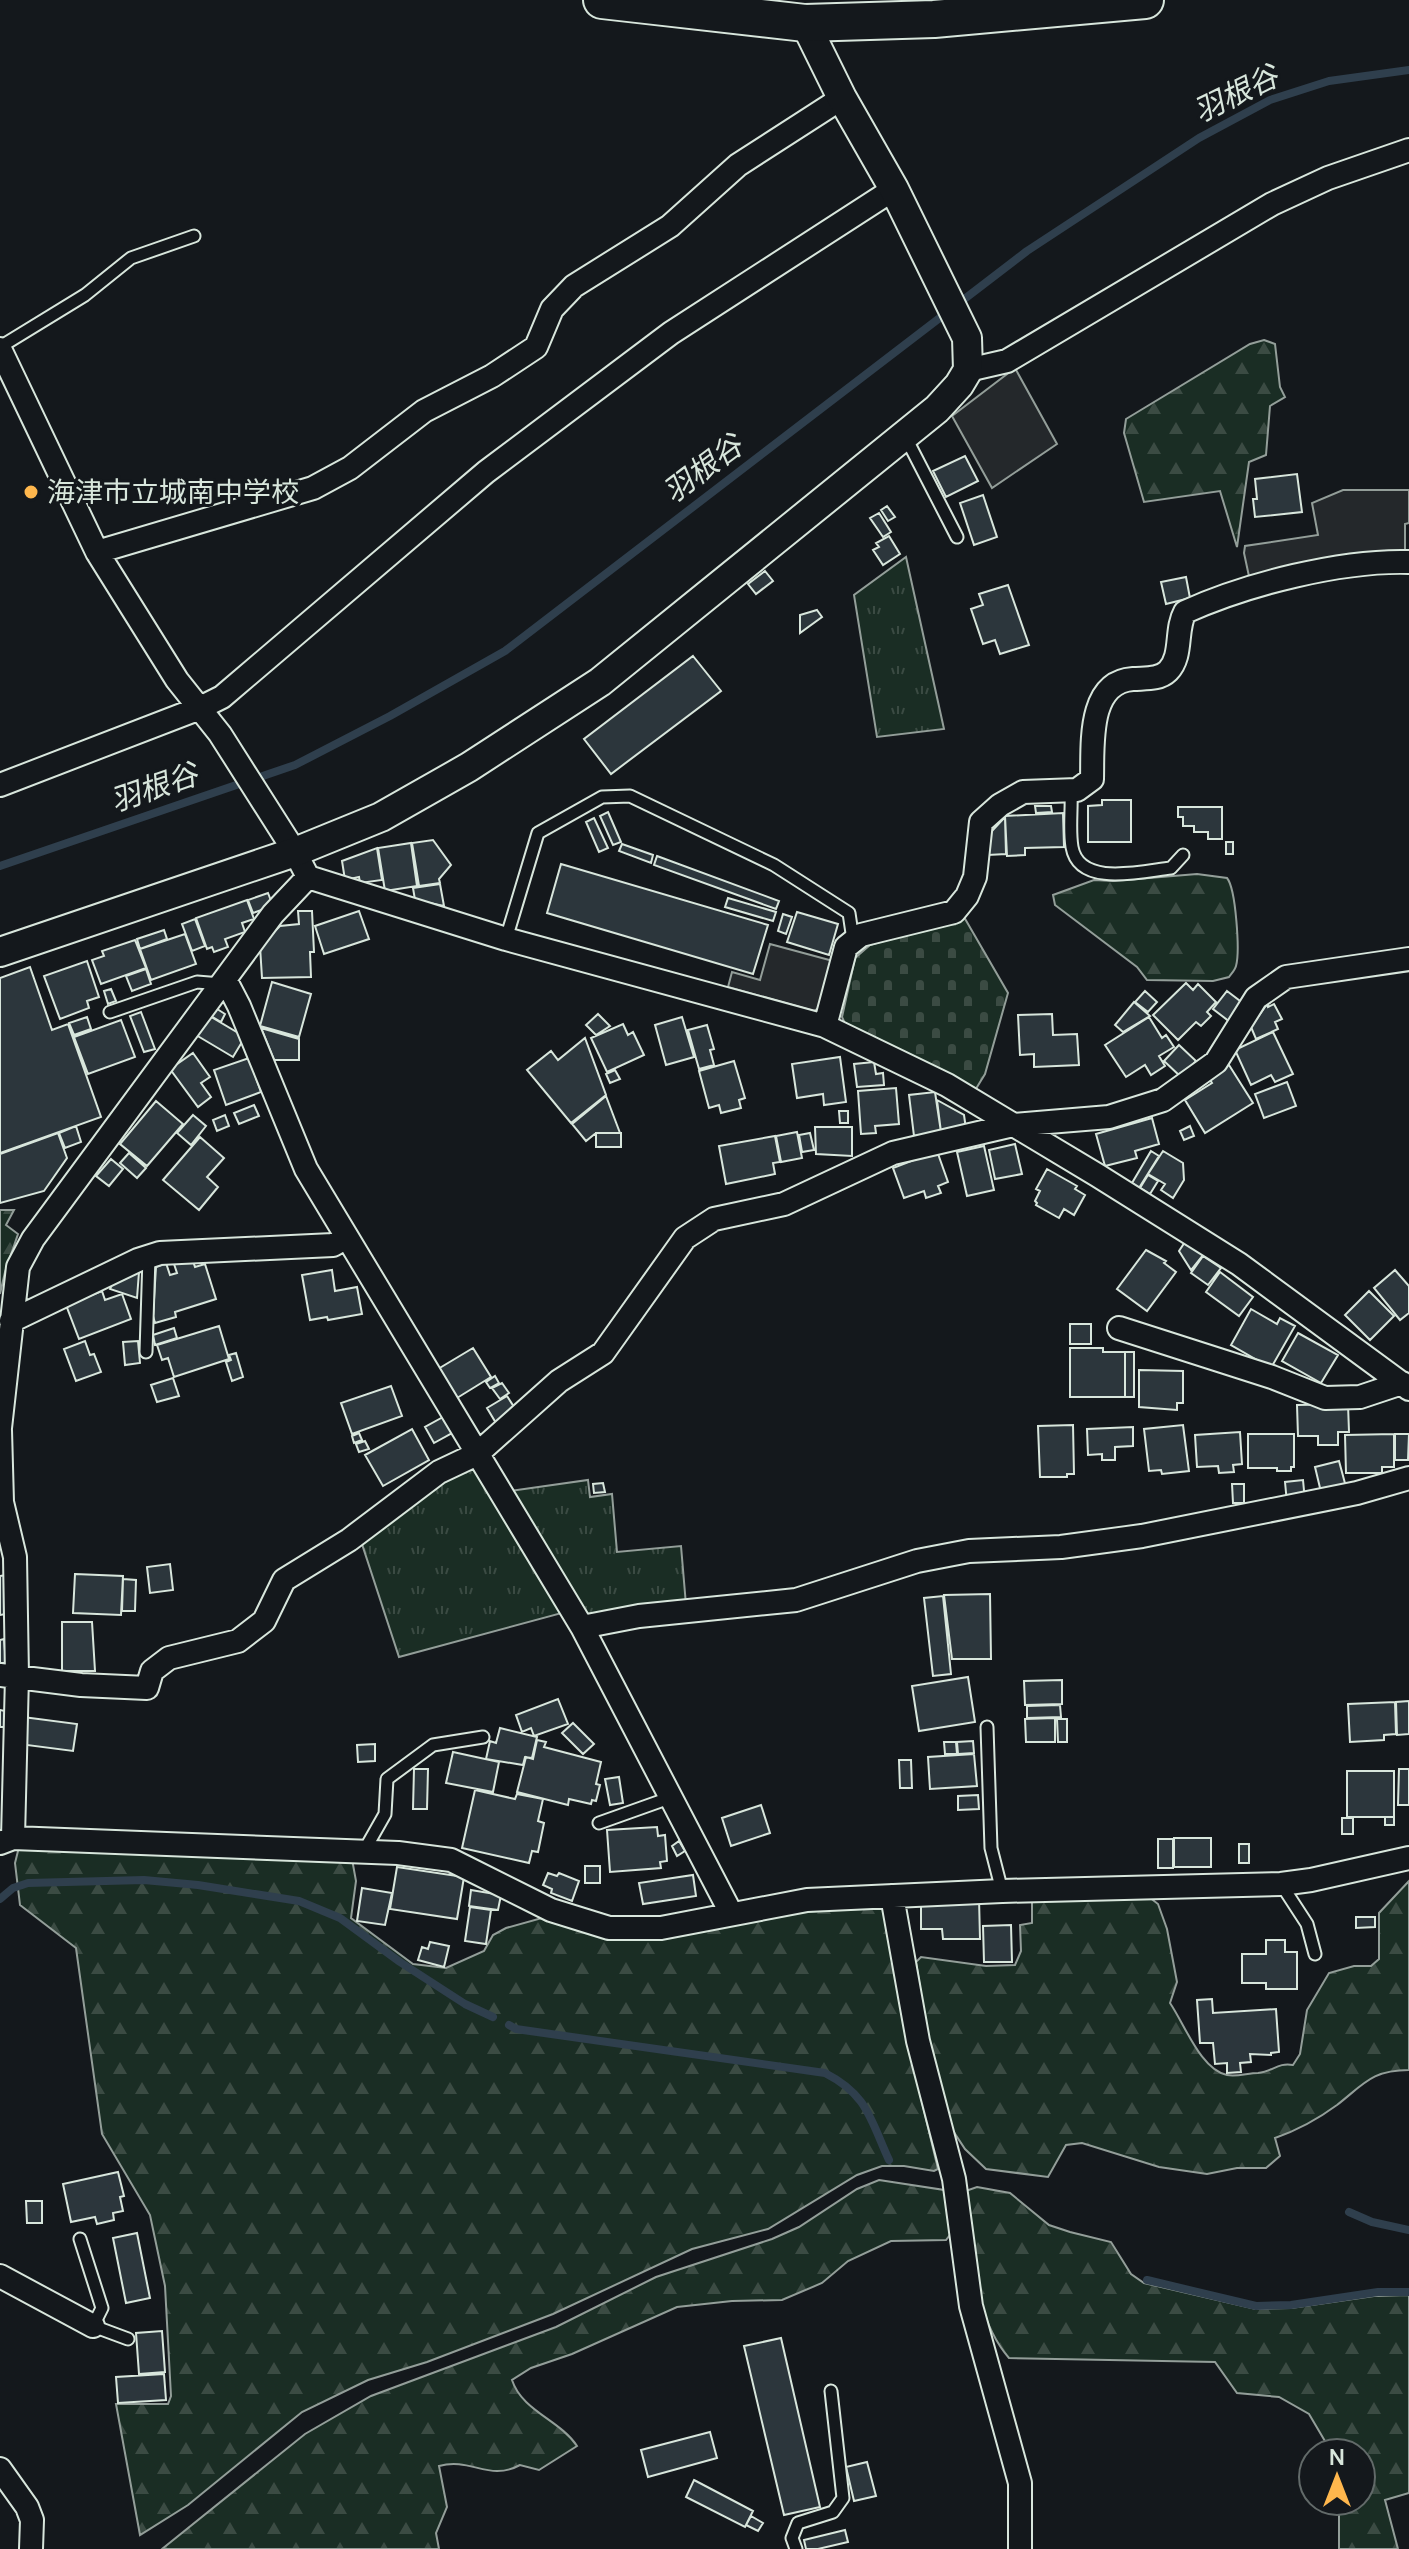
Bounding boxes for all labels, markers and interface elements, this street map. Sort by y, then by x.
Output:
water label: 羽根谷 [1186,53,1287,131]
water label: 羽根谷 [654,423,753,511]
place label: 海津市立城南中学校 [47,472,299,510]
marker: 海津市立城南中学校 [22,483,40,501]
water label: 羽根谷 [104,752,206,821]
north arrow [1297,2437,1377,2517]
text: N [1329,2442,1345,2472]

